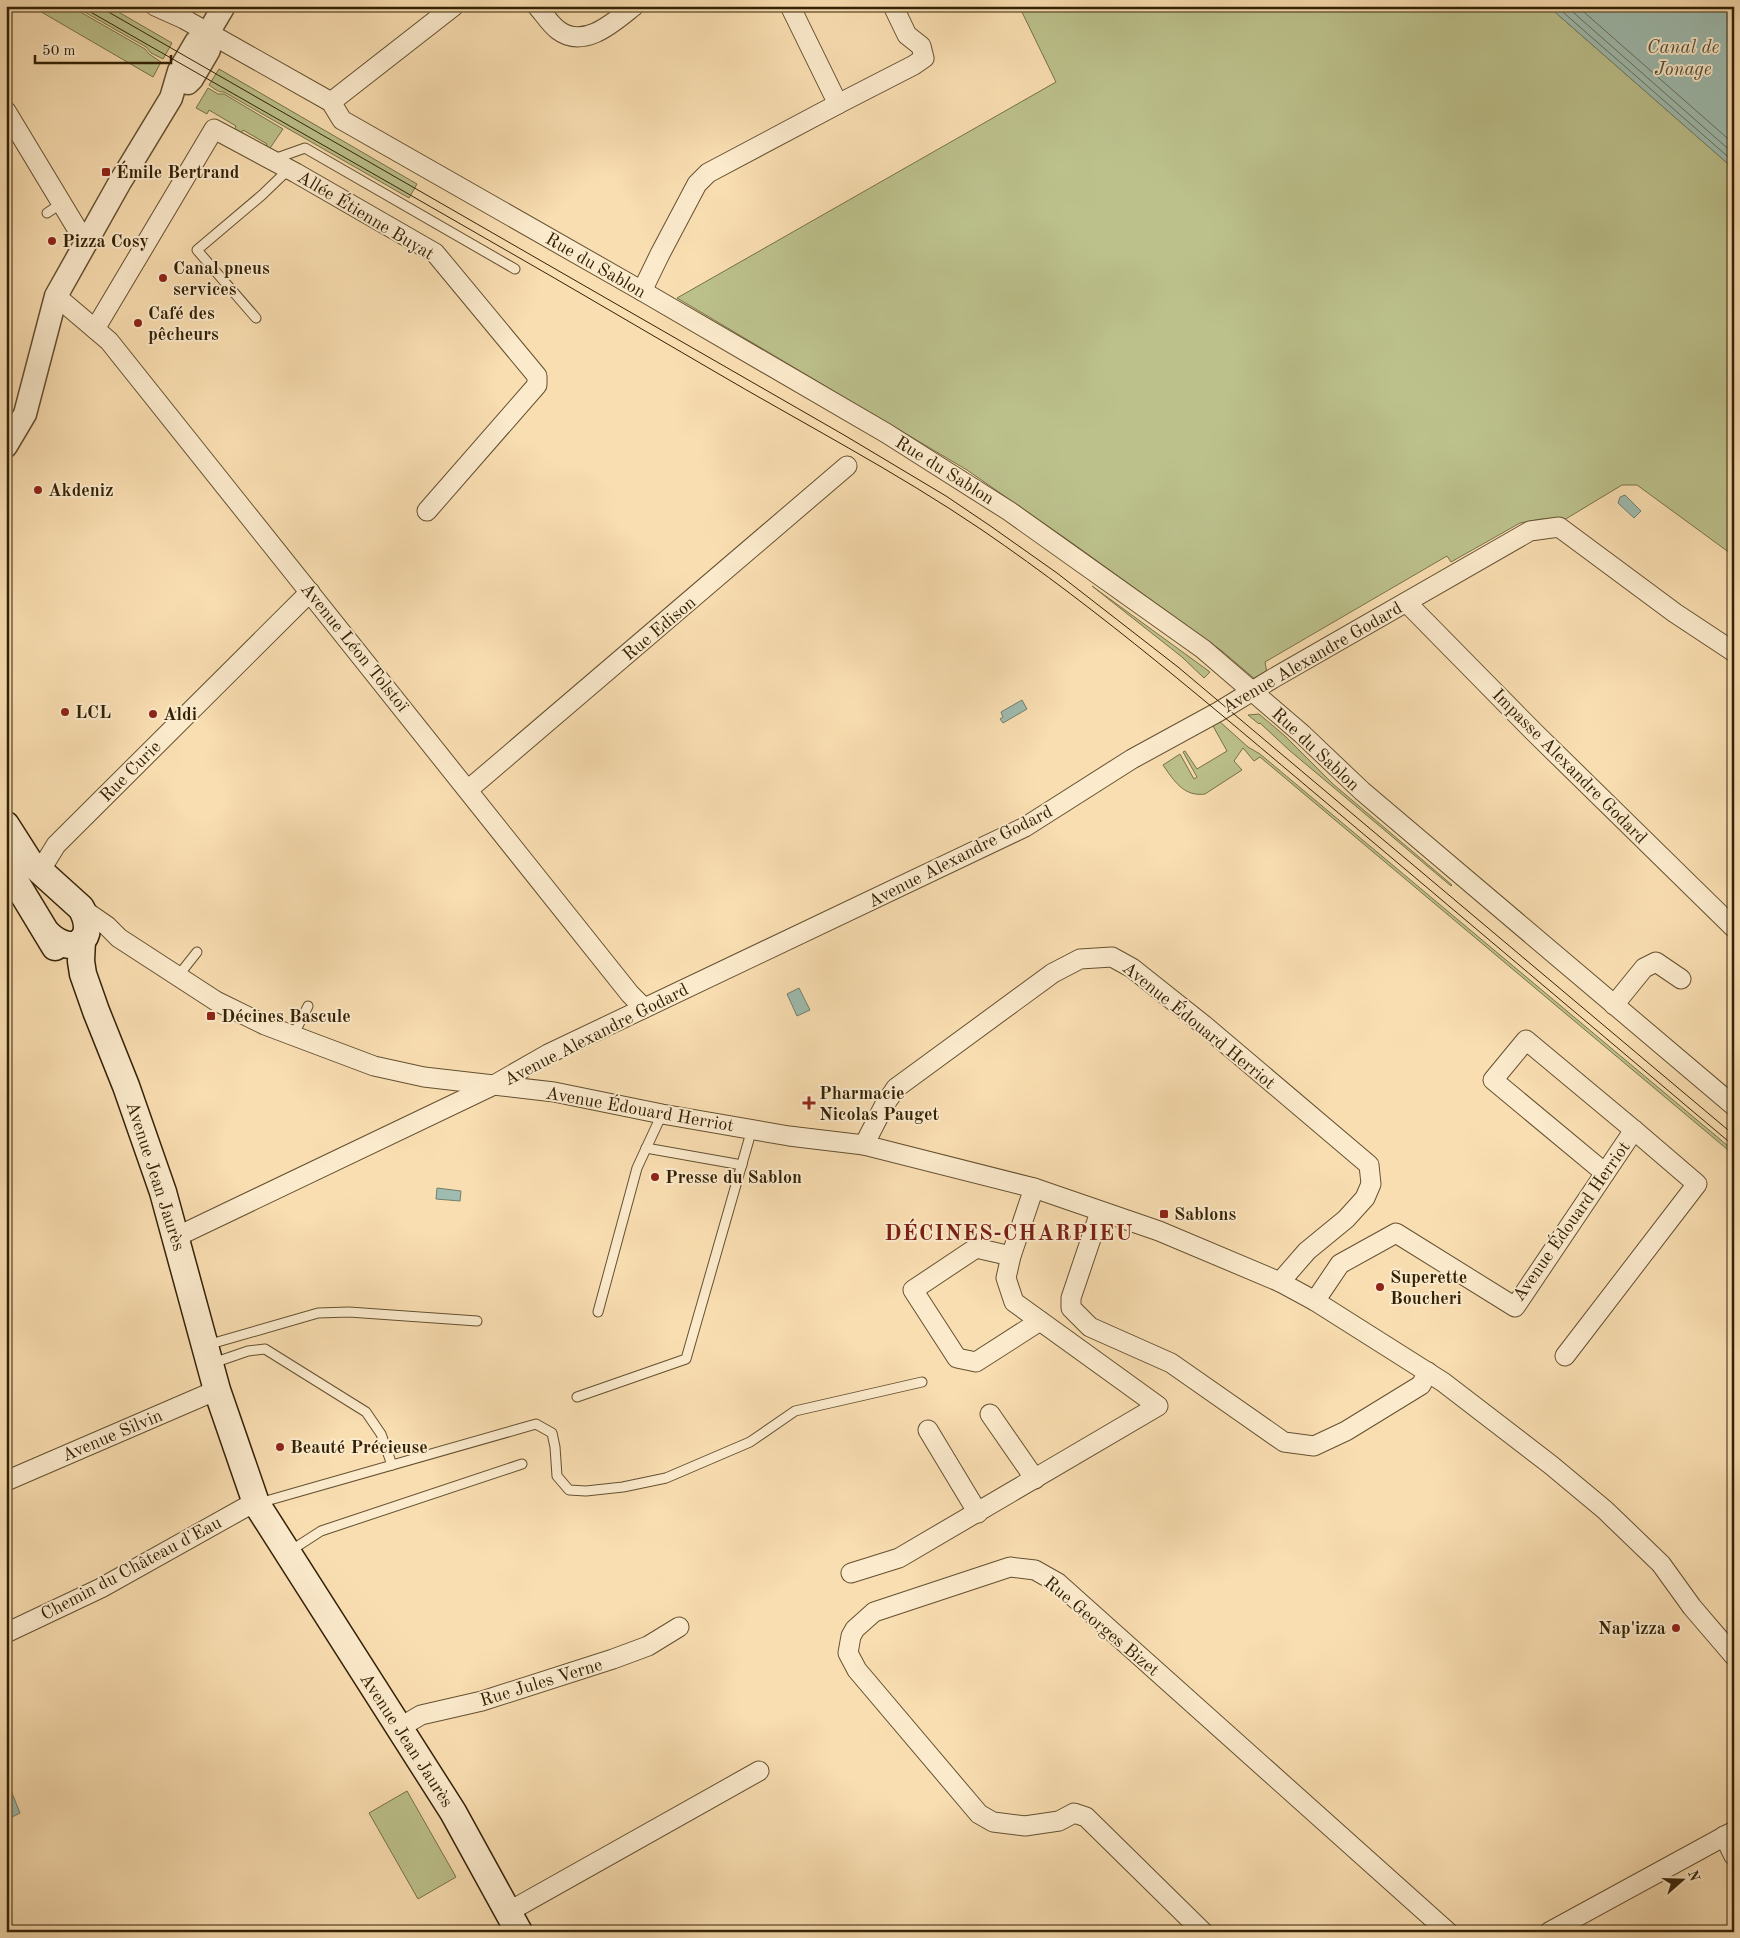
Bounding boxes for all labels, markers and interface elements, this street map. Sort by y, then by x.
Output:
scale bar [35,32,171,64]
water label: Canal de Jonage [1647,39,1720,80]
text: 50 m [42,44,76,59]
place label: Émile Bertrand [116,160,240,182]
street label: Allée Étienne Buyat [294,165,439,264]
marker: Émile Bertrand [100,166,112,178]
street label: Rue du Sablon [542,230,649,302]
place label: Pizza Cosy [62,233,149,251]
marker: Pizza Cosy [46,235,58,247]
place label: Canal pneus services [173,260,270,299]
marker: Canal pneus services [157,272,169,284]
place label: Café des pêcheurs [148,305,219,344]
marker: Café des pêcheurs [132,317,144,329]
street label: Rue du Sablon [892,433,997,508]
place label: Akdeniz [48,482,113,500]
marker: Akdeniz [32,484,44,496]
street label: Avenue Léon Tolstoï [297,580,411,715]
street label: Rue Edison [620,593,700,664]
street label: Avenue Alexandre Godard [1220,599,1405,717]
street label: Impasse Alexandre Godard [1489,686,1650,847]
place label: LCL [75,704,111,722]
street label: Rue du Sablon [1268,705,1363,795]
marker: LCL [59,706,71,718]
place label: Aldi [163,706,197,724]
marker: Aldi [147,708,159,720]
street label: Rue Curie [97,738,165,806]
street label: Avenue Alexandre Godard [865,803,1055,911]
street label: Avenue Édouard Herriot [1119,956,1281,1093]
street label: Avenue Alexandre Godard [501,981,691,1089]
place label: Décines Bascule [221,1008,351,1026]
marker: Décines Bascule [205,1010,217,1022]
street label: Avenue Édouard Herriot [544,1081,736,1135]
place label: Pharmacie Nicolas Pauget [819,1085,939,1124]
marker: Pharmacie Nicolas Pauget [803,1097,815,1109]
street label: Avenue Jean Jaurès [122,1100,188,1253]
street label: Avenue Édouard Herriot [1507,1136,1634,1305]
place label: Presse du Sablon [665,1169,802,1187]
marker: Presse du Sablon [649,1171,661,1183]
place label: Sablons [1174,1206,1236,1224]
marker: Sablons [1158,1208,1170,1220]
district label: DÉCINES-CHARPIEU [884,1218,1134,1245]
place label: Superette Boucheri [1390,1269,1467,1308]
marker: Superette Boucheri [1374,1281,1386,1293]
street label: Avenue Silvin [60,1407,166,1465]
place label: Beauté Précieuse [290,1439,428,1457]
marker: Beauté Précieuse [274,1441,286,1453]
street label: Chemin du Château d'Eau [38,1513,225,1624]
street label: Rue Georges Bizet [1040,1574,1162,1680]
place label: Nap'izza [1598,1620,1666,1638]
marker: Nap'izza [1670,1622,1682,1634]
street label: Rue Jules Verne [478,1656,605,1710]
street label: Avenue Jean Jaurès [356,1670,456,1811]
north arrow [1658,1856,1708,1906]
text: N [1685,1868,1702,1884]

